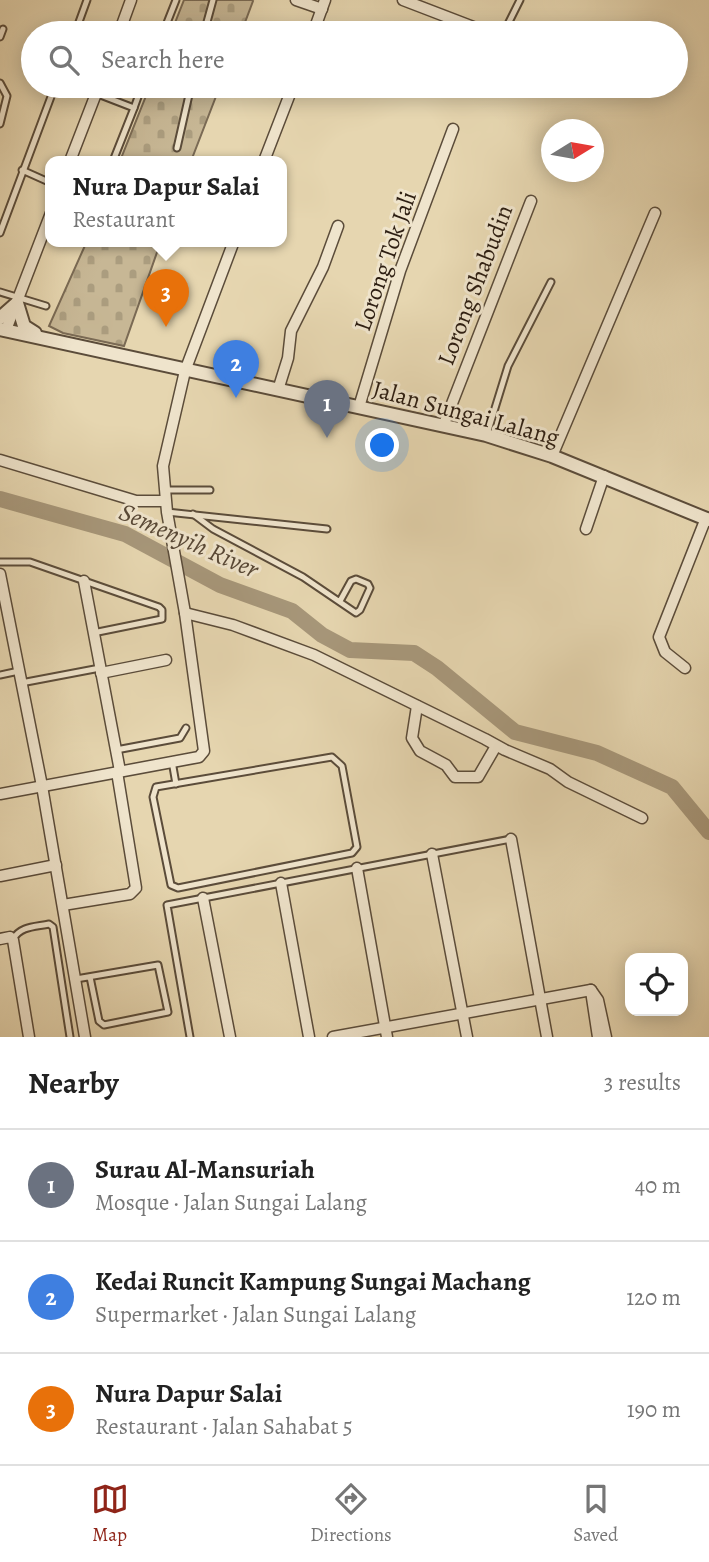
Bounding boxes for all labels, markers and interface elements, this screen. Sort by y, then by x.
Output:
search box [21,21,688,98]
icon: search [45,41,83,79]
text: Search here [101,42,225,77]
north arrow [541,119,604,182]
popup [45,156,287,247]
text: Nura Dapur Salai [72,169,260,204]
street label: Lorong Tok Jali [346,187,424,335]
street label: Lorong Shabudin [430,200,520,370]
text: Restaurant [72,204,175,235]
pin: 3 [143,269,189,327]
pin: 2 [213,340,259,398]
street label: Jalan Sungai Lalang [369,373,563,453]
pin: 1 [304,380,350,438]
your location [365,428,399,462]
water label: Semenyih River [114,494,265,587]
map controls [625,953,688,1016]
button: locate [625,953,688,1016]
text: Nearby [28,1063,119,1103]
text: 3 results [604,1067,681,1098]
text: Surau Al-Mansuriah [95,1152,315,1187]
text: 1 [47,1170,55,1201]
text: 40 m [635,1170,681,1201]
text: Mosque · Jalan Sungai Lalang [95,1187,367,1218]
text: Kedai Runcit Kampung Sungai Machang [95,1264,531,1299]
text: 2 [45,1282,57,1313]
text: 120 m [626,1282,681,1313]
text: Supermarket · Jalan Sungai Lalang [95,1299,416,1330]
text: Nura Dapur Salai [95,1376,282,1411]
text: 3 [46,1394,56,1425]
text: 190 m [627,1394,681,1425]
text: Restaurant · Jalan Sahabat 5 [95,1411,353,1442]
tab: Map [91,1480,129,1548]
tab: Directions [310,1480,392,1548]
tab: Saved [573,1480,618,1548]

